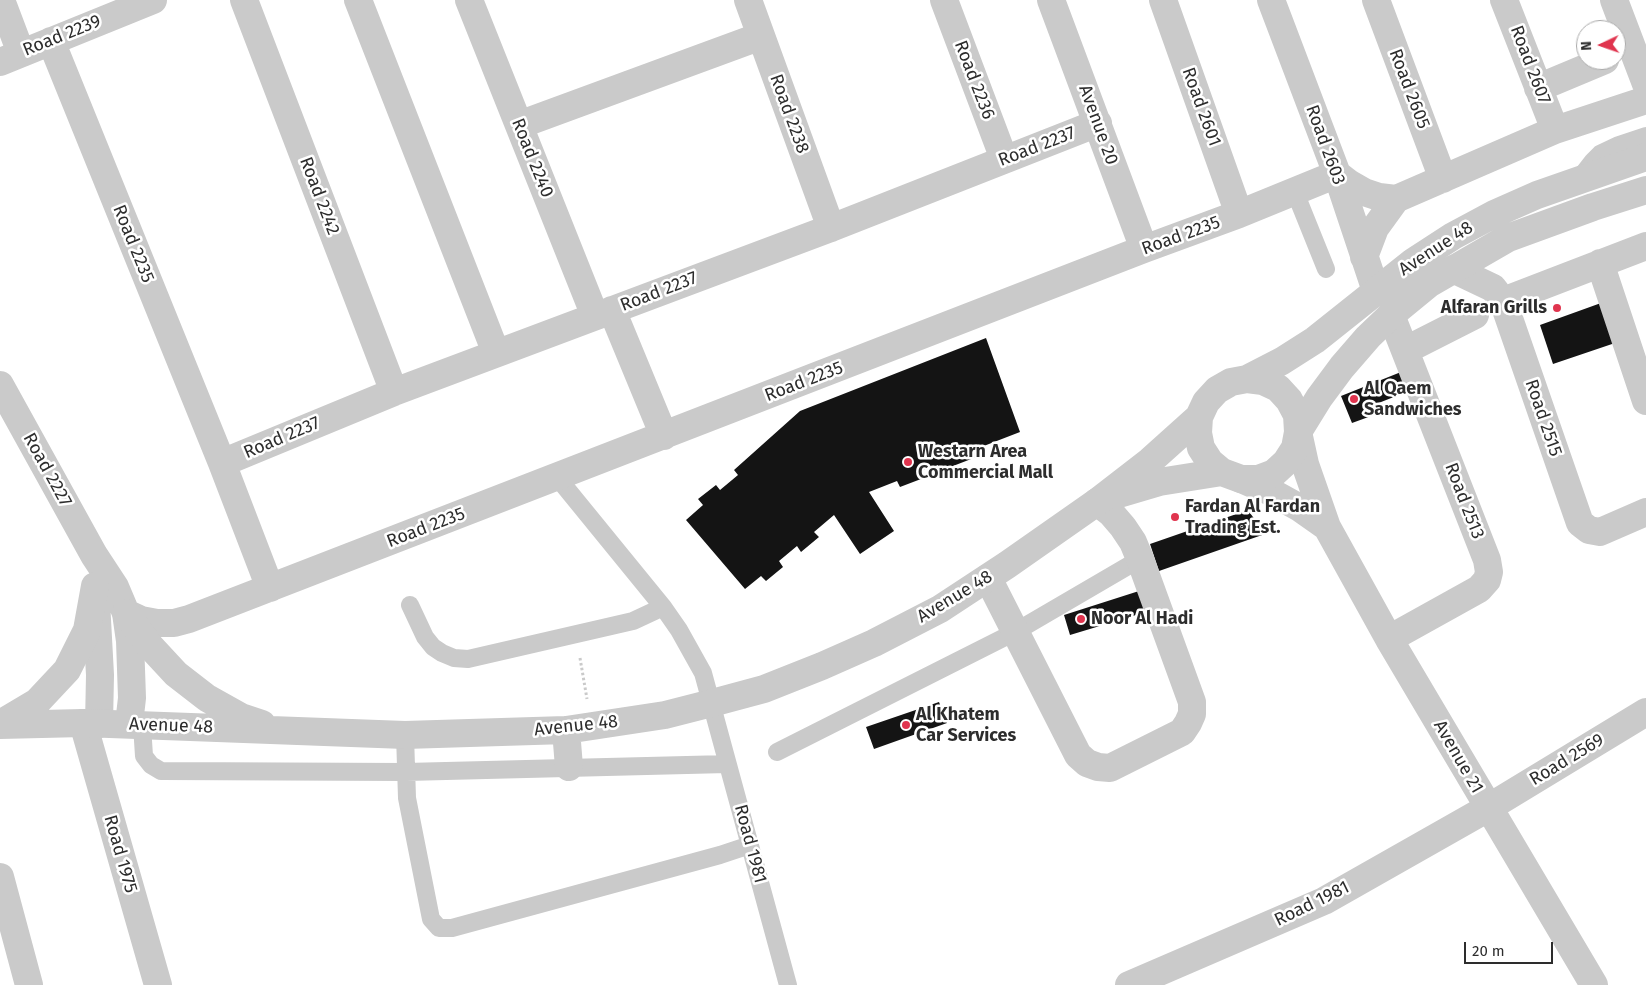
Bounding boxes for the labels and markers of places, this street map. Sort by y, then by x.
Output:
place label: Alfaran Grills [1441,297,1547,319]
marker: Alfaran Grills [1551,302,1563,314]
place label: Al Qaem Sandwiches [1364,378,1462,420]
marker: Al Qaem Sandwiches [1348,393,1360,405]
place label: Westarn Area Commercial Mall [918,441,1053,484]
marker: Westarn Area Commercial Mall [902,456,914,468]
place label: Fardan Al Fardan Trading Est. [1185,496,1320,538]
marker: Fardan Al Fardan Trading Est. [1169,511,1181,523]
place label: Noor Al Hadi [1091,608,1193,630]
marker: Noor Al Hadi [1075,613,1087,625]
place label: Al Khatem Car Services [916,704,1016,746]
marker: Al Khatem Car Services [900,719,912,731]

